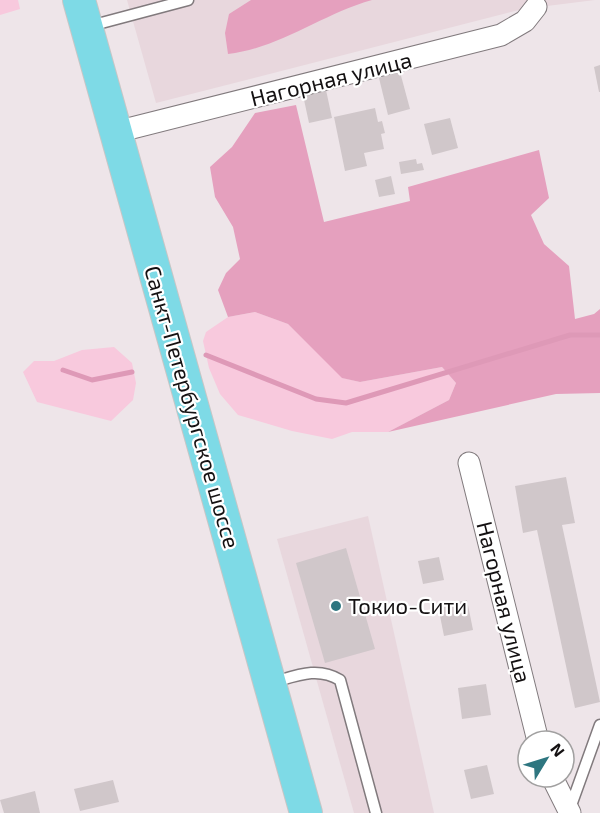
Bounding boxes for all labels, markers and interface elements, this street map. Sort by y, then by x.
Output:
street label: Нагорная улица [247,45,414,112]
street label: Санкт-Петербургское шоссе [139,262,246,551]
street label: Нагорная улица [471,518,538,685]
place label: Токио-Сити [348,592,467,618]
marker: Токио-Сити [329,599,343,613]
north arrow [516,729,576,789]
text: N [547,739,569,760]

